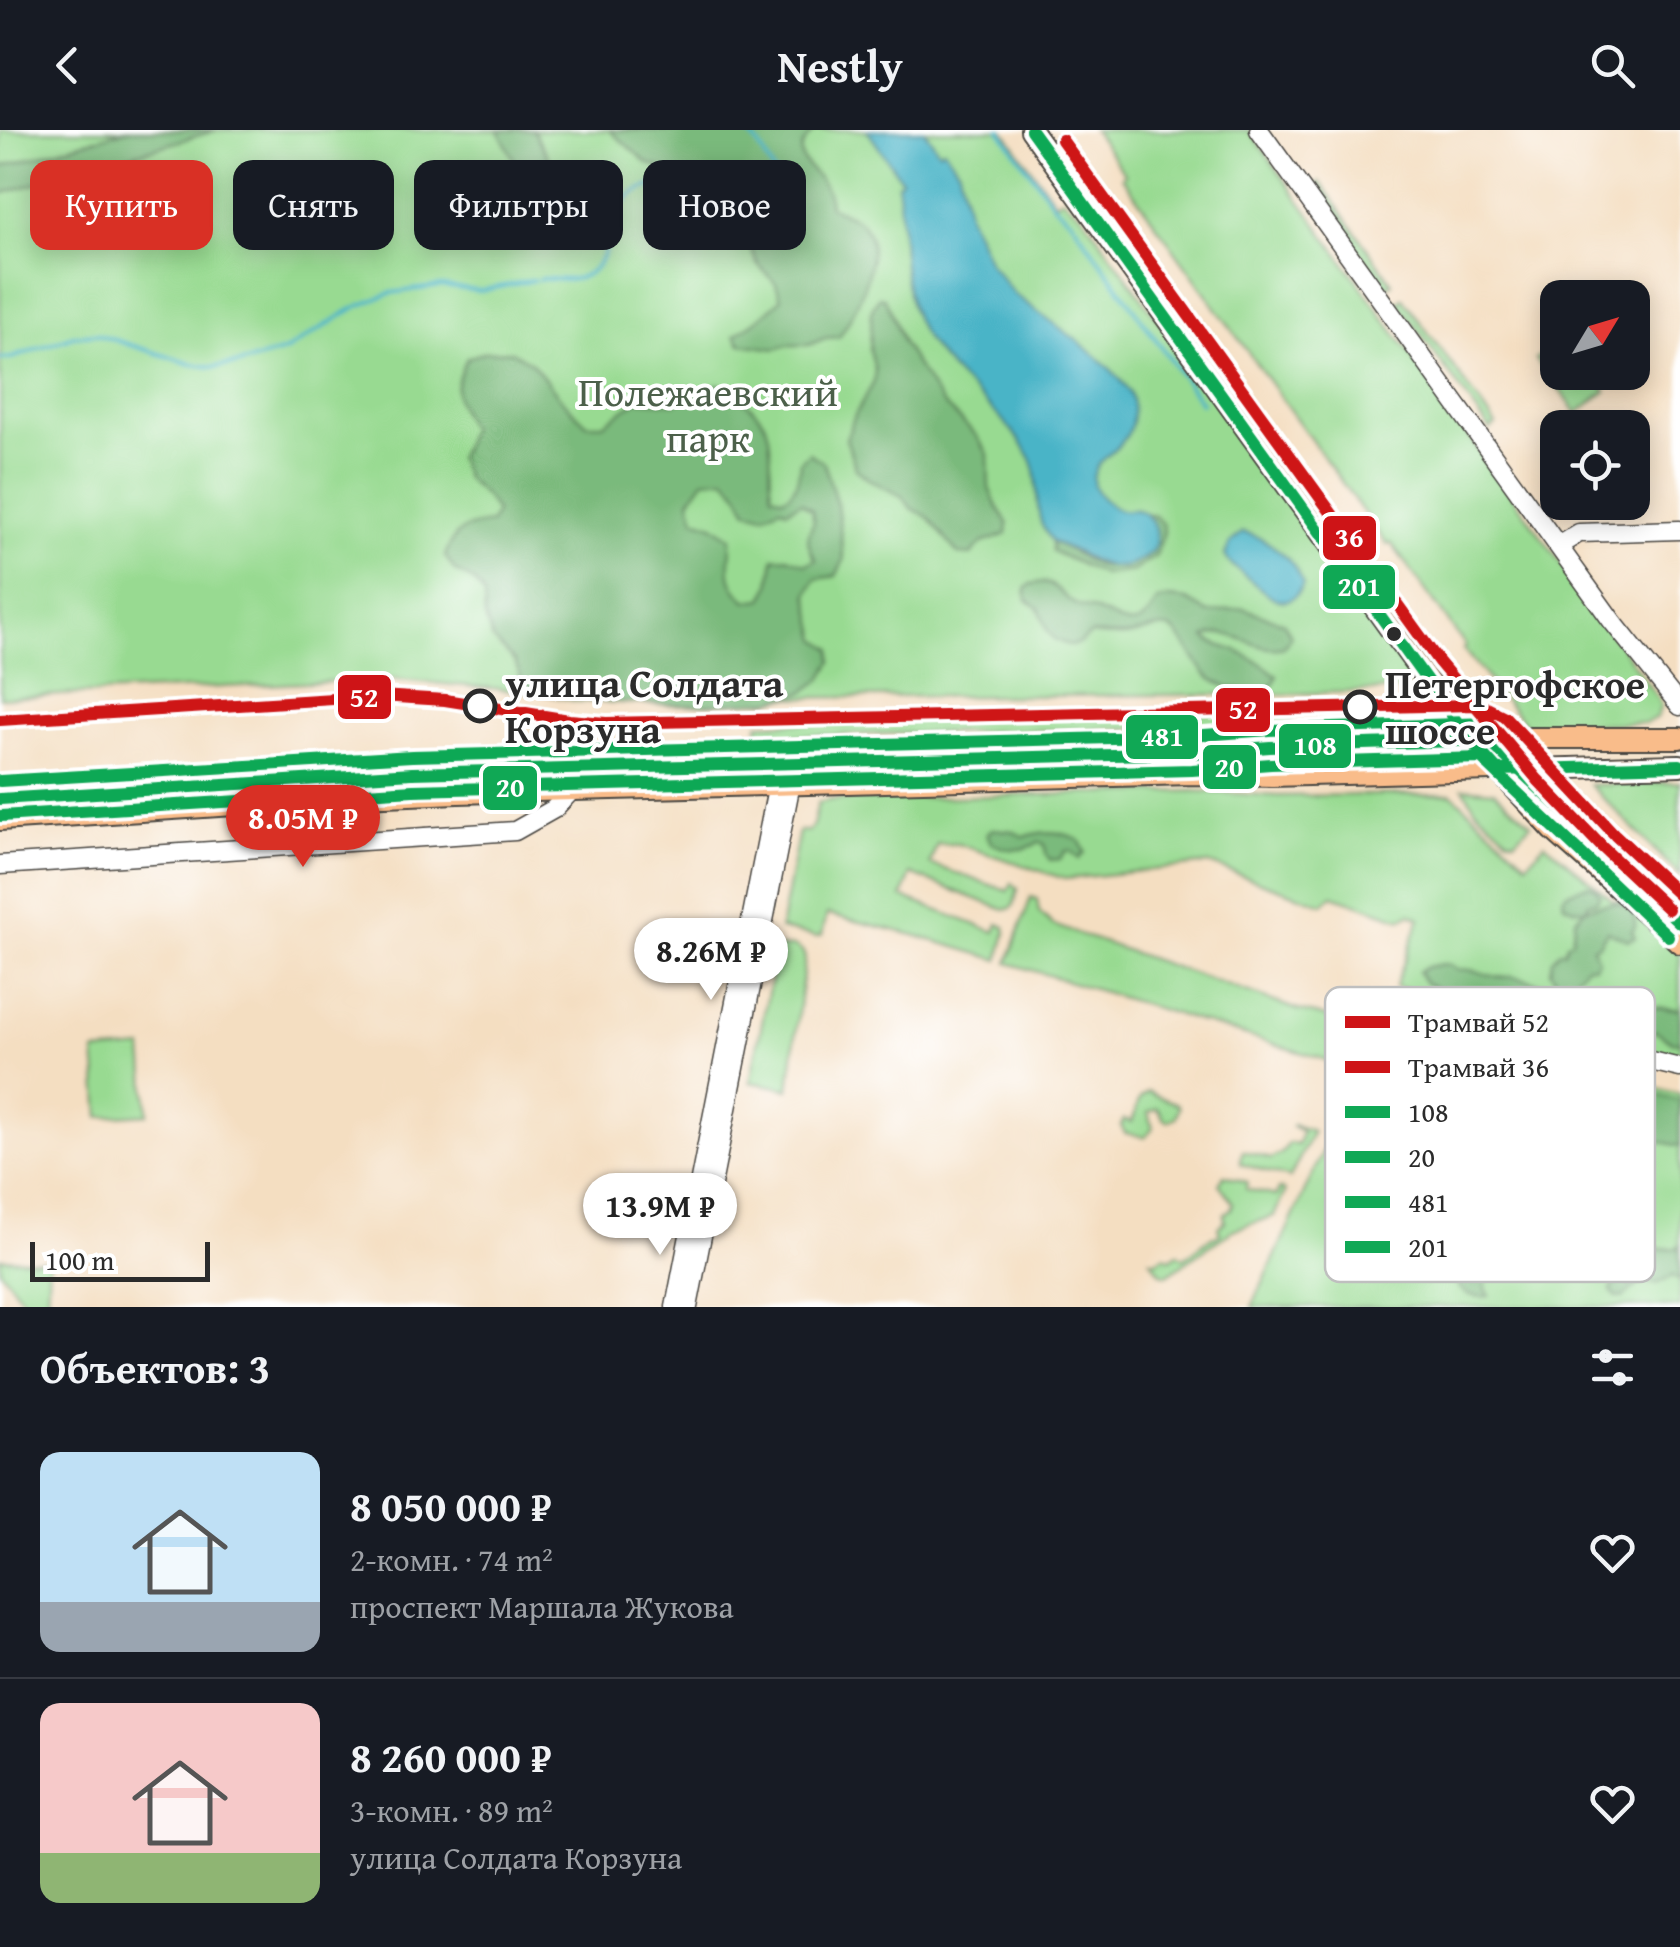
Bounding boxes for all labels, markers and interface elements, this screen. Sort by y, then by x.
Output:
text: Nestly [777,33,903,98]
icon: back [40,38,95,93]
icon: search [1585,38,1640,93]
chip: Купить [30,160,213,250]
chip: Снять [233,160,394,250]
chip: Фильтры [414,160,623,250]
chip: Новое [643,160,806,250]
north arrow [1540,280,1650,390]
map controls [1540,280,1650,520]
park label: Полежаевский парк [578,362,838,467]
button: locate [1540,410,1650,520]
line badge: 36 [1321,514,1378,562]
text: 36 [1334,516,1364,557]
line badge: 201 [1321,563,1397,611]
text: 201 [1337,565,1381,606]
unlabelled marker [1384,624,1404,644]
place label: улица Солдата Корзуна [504,653,784,758]
place label: Петергофское шоссе [1385,654,1645,759]
line badge: 52 [336,673,393,721]
text: 52 [349,676,379,717]
line badge: 52 [1214,686,1272,734]
text: 52 [1228,688,1258,729]
marker: улица Солдата Корзуна [464,690,496,722]
marker: Петергофское шоссе [1344,691,1376,723]
line badge: 481 [1124,713,1200,761]
text: 481 [1140,715,1184,756]
line badge: 108 [1277,722,1353,770]
text: 108 [1293,724,1337,765]
line badge: 20 [1201,743,1258,791]
text: 20 [1214,746,1244,787]
line badge: 20 [481,764,539,812]
text: 20 [495,766,525,807]
pin: 8.05M ₽ [211,785,395,870]
text: 8.05M ₽ [248,794,358,841]
pin: 8.26M ₽ [619,918,803,1003]
text: 8.26M ₽ [656,927,766,974]
legend [1325,987,1655,1282]
text: Трамвай 52 [1408,1001,1549,1042]
text: Трамвай 36 [1408,1046,1549,1087]
text: 108 [1408,1091,1448,1132]
text: 20 [1408,1136,1435,1177]
pin: 13.9M ₽ [568,1173,752,1258]
text: 481 [1408,1181,1448,1222]
text: 13.9M ₽ [605,1182,715,1229]
text: 201 [1408,1226,1448,1267]
scale bar [30,1237,210,1282]
text: 100 m [45,1239,114,1280]
text: Объектов: 3 [40,1337,270,1398]
icon: filters [1585,1340,1640,1395]
text: 8 050 000 ₽ [350,1475,552,1536]
icon: home [120,1492,240,1612]
icon: heart [1585,1525,1640,1580]
text: 2-комн. · 74 m² [350,1536,553,1583]
text: проспект Маршала Жукова [350,1583,734,1630]
text: 8 260 000 ₽ [350,1726,552,1787]
icon: home [120,1743,240,1863]
icon: heart [1585,1776,1640,1831]
text: 3-комн. · 89 m² [350,1787,553,1834]
text: улица Солдата Корзуна [350,1834,682,1881]

